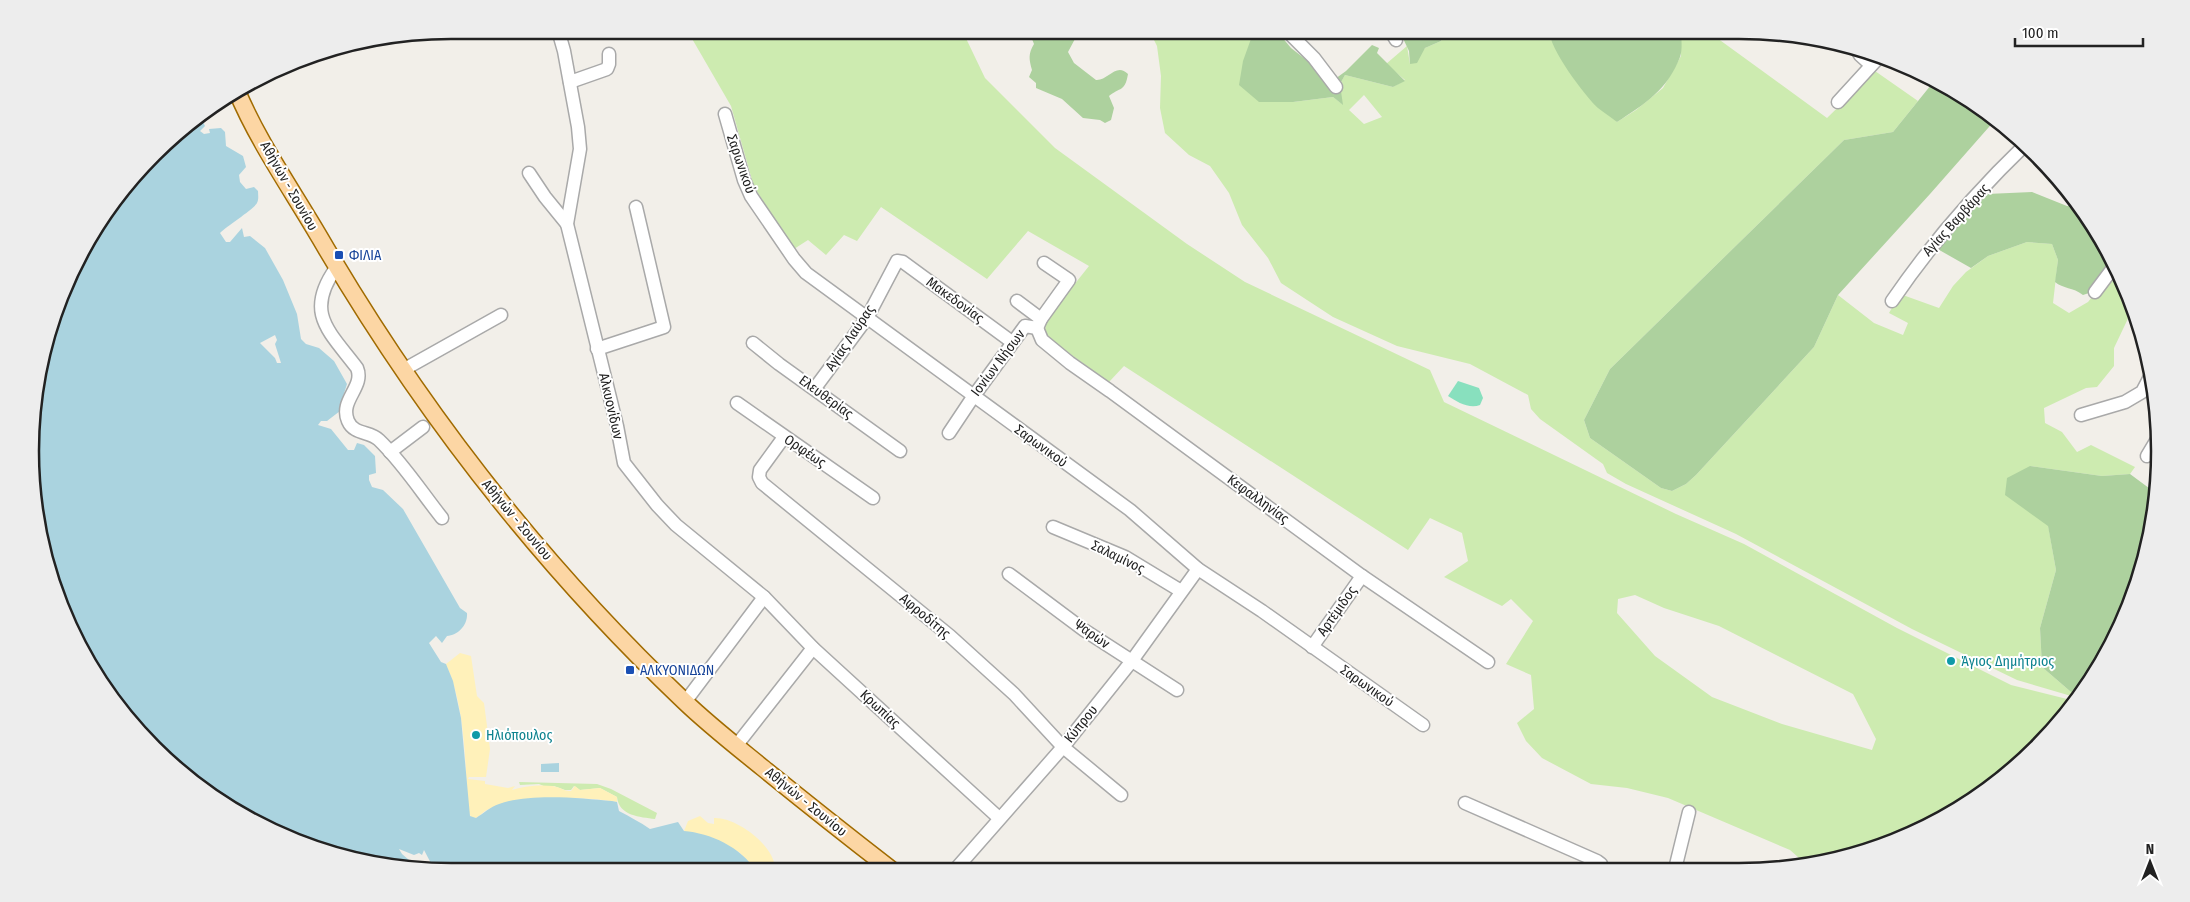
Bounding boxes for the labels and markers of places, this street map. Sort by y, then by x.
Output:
place label: ΦΙΛΙΑ [349,247,382,264]
marker: ΦΙΛΙΑ [333,249,345,261]
place label: Άγιος Δημήτριος [1961,653,2054,670]
marker: Άγιος Δημήτριος [1945,655,1957,667]
place label: ΑΛΚΥΟΝΙΔΩΝ [640,662,714,679]
marker: ΑΛΚΥΟΝΙΔΩΝ [624,664,636,676]
place label: Ηλιόπουλος [486,727,552,744]
marker: Ηλιόπουλος [470,729,482,741]

